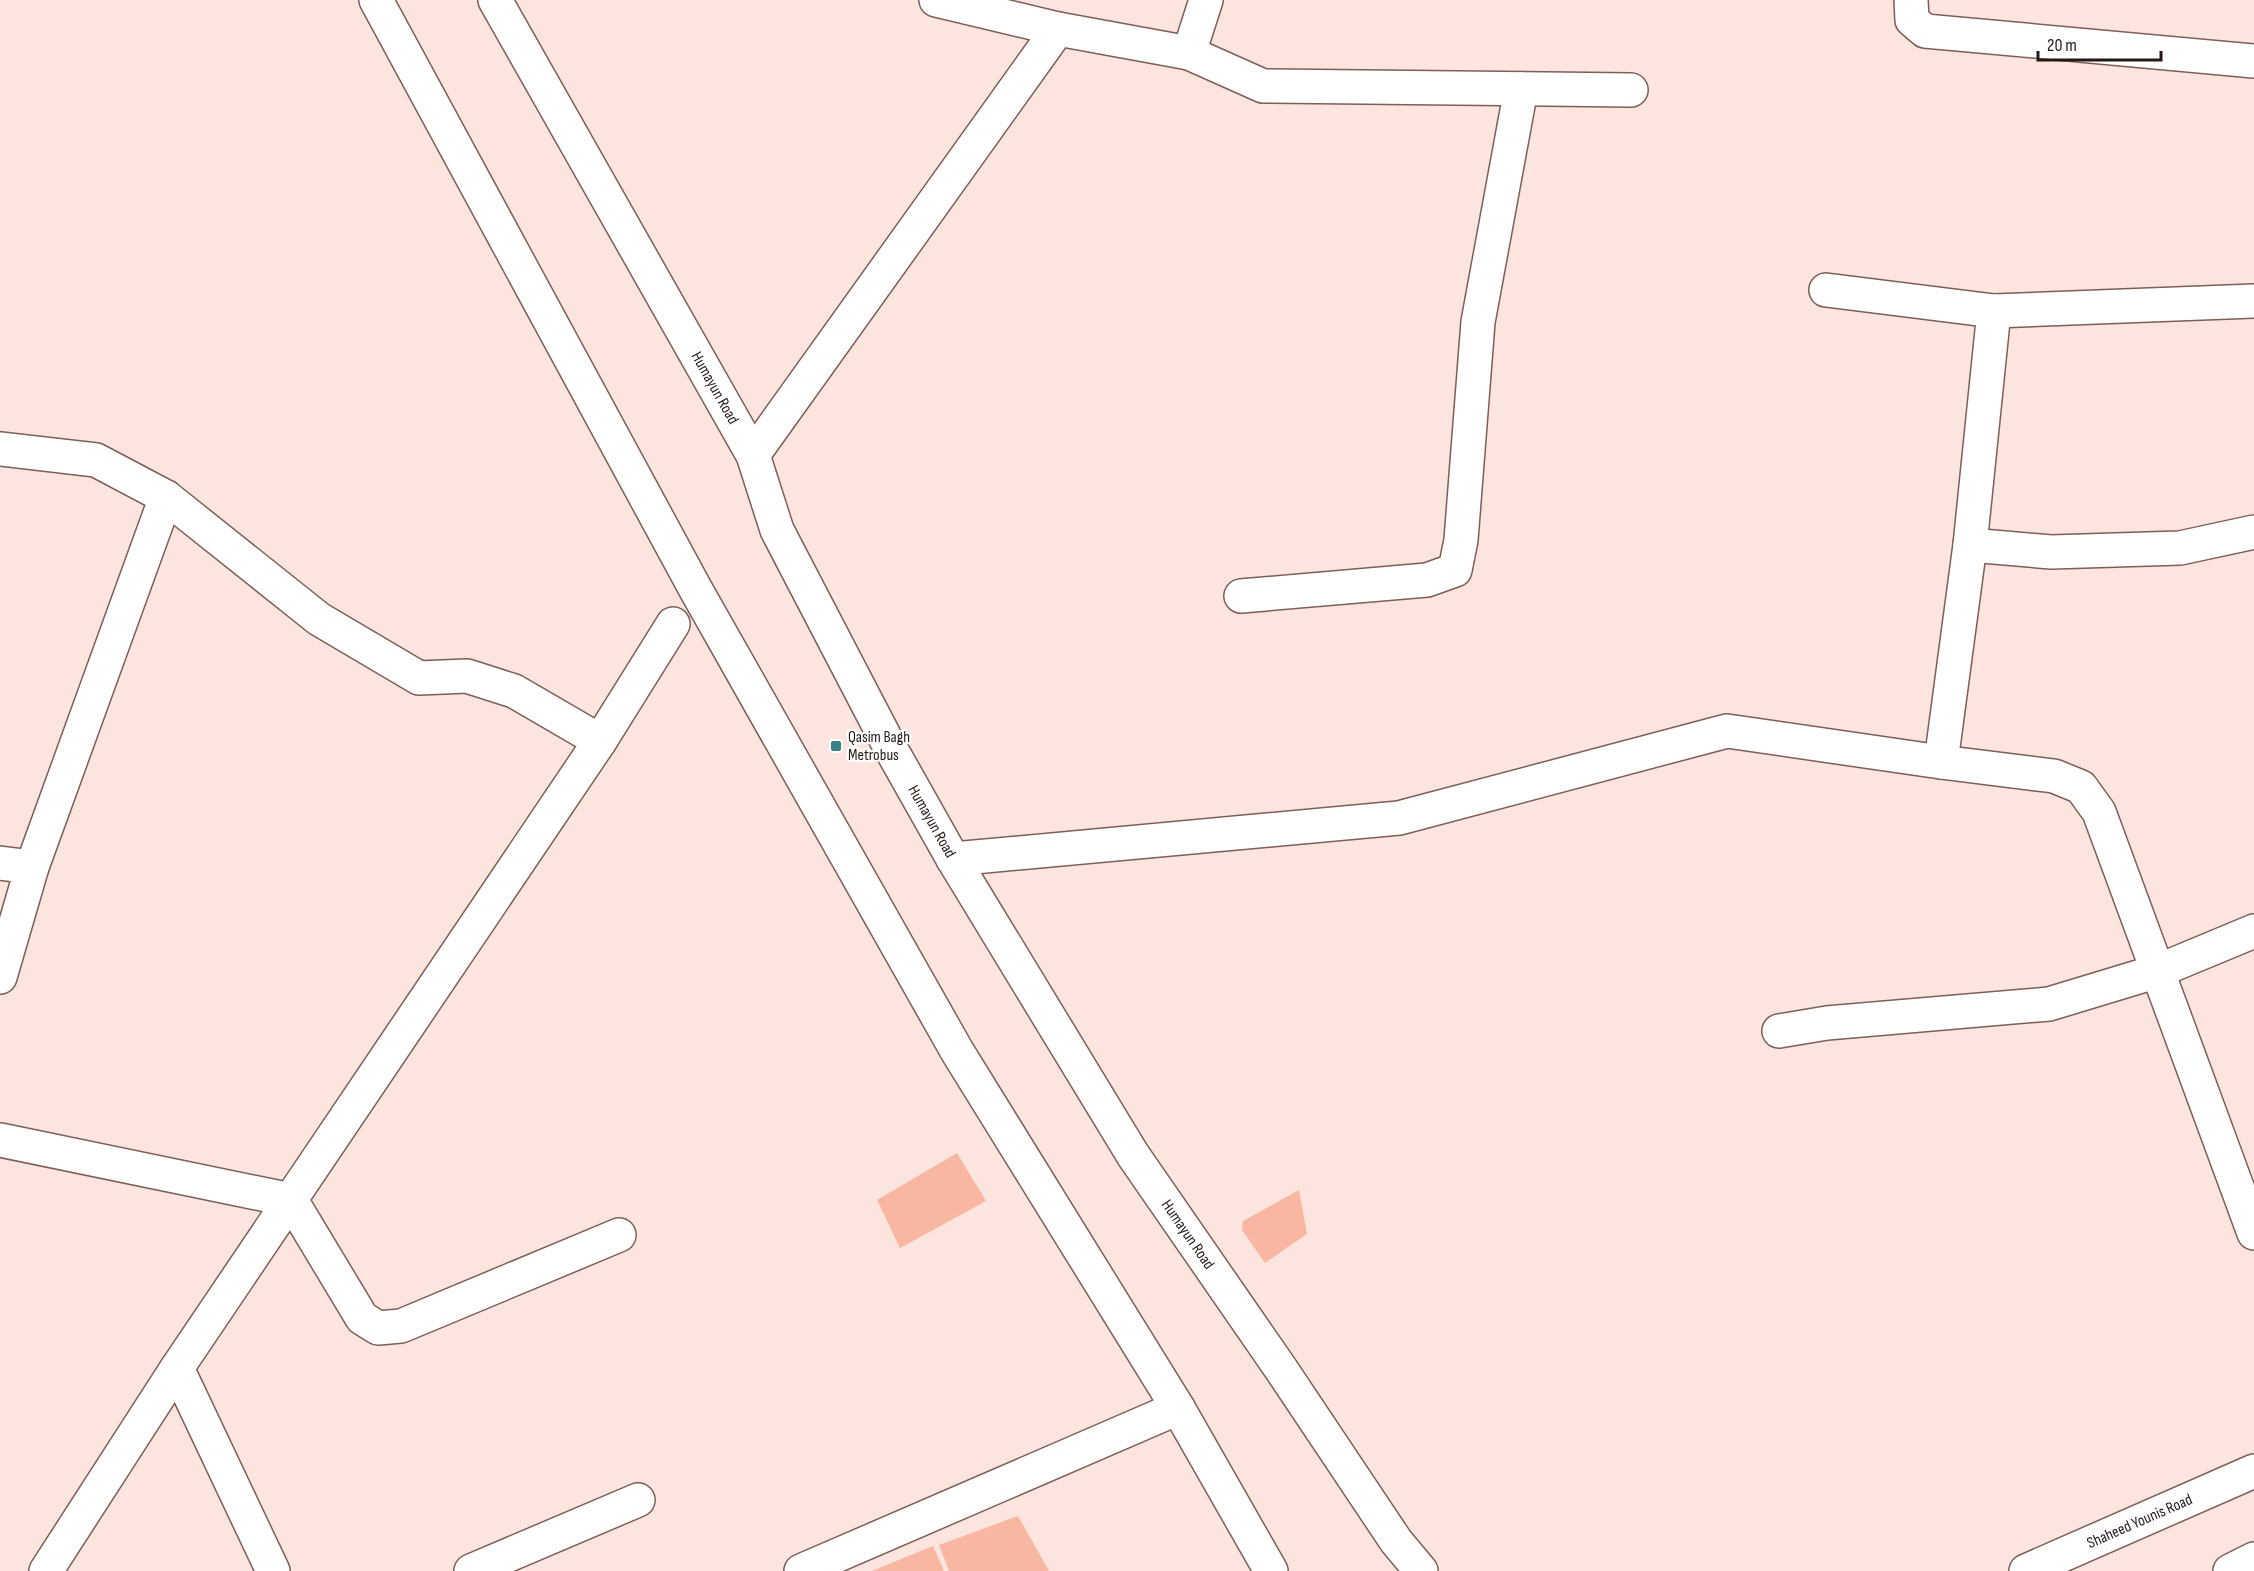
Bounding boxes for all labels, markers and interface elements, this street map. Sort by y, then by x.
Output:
scale bar [2038,24,2161,62]
text: 20 m [2047,35,2077,56]
street label: Humayun Road [687,348,743,428]
place label: Qasim Bagh Metrobus [848,728,910,765]
marker: Qasim Bagh Metrobus [829,739,843,753]
street label: Humayun Road [904,782,960,861]
street label: Humayun Road [1157,1196,1219,1273]
street label: Shaheed Younis Road [2084,1490,2195,1553]

